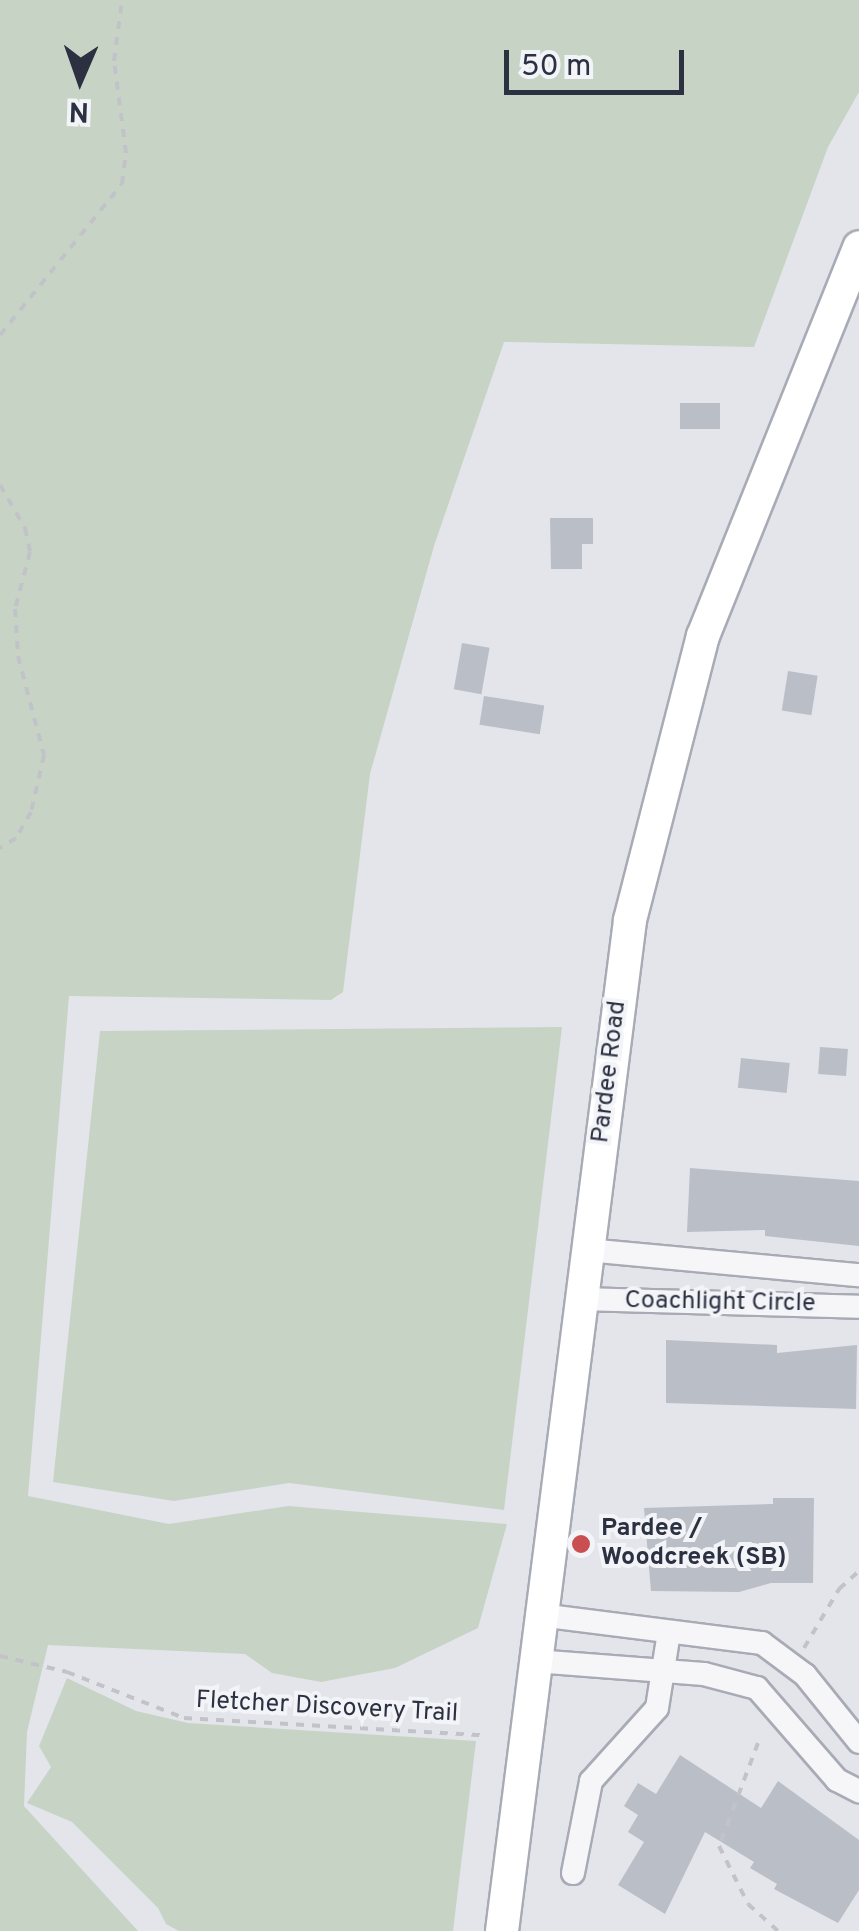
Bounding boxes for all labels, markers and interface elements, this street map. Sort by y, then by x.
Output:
north arrow [30,30,130,130]
scale bar [509,30,689,92]
text: 50 m [521,49,591,86]
text: N [68,92,90,128]
street label: Pardee Road [586,999,634,1145]
street label: Coachlight Circle [624,1286,816,1320]
place label: Pardee / Woodcreek (SB) [601,1515,787,1574]
marker: Pardee / Woodcreek (SB) [570,1533,592,1555]
street label: Fletcher Discovery Trail [195,1686,459,1730]

